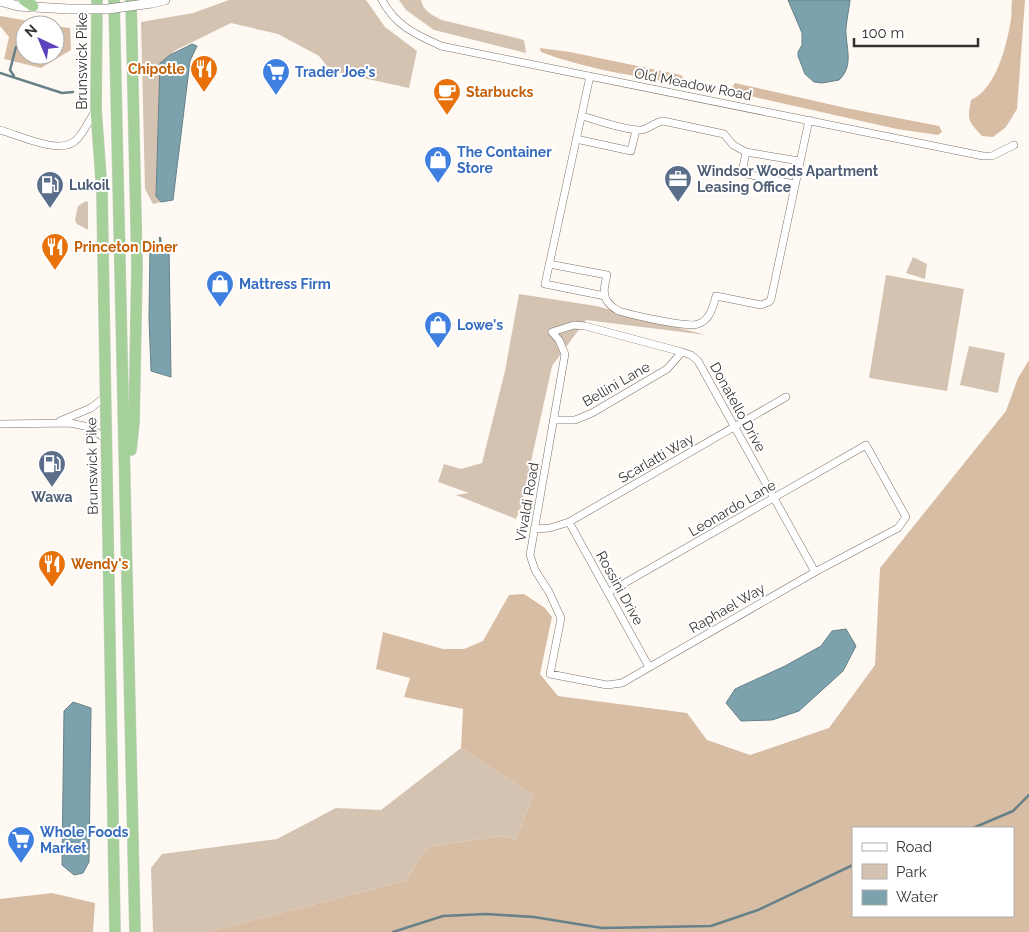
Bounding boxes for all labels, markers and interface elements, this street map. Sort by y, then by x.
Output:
street label: Brunswick Pike [74,12,90,110]
north arrow [15,15,65,65]
scale bar [854,15,978,47]
text: N [22,21,40,40]
text: 100 m [862,24,904,42]
restaurant icon: Chipotle [189,54,219,93]
supermarket icon: Trader Joe's [261,57,291,96]
place label: Chipotle [128,61,186,77]
place label: Trader Joe's [295,64,375,80]
street label: Old Meadow Road [633,65,753,103]
cafe icon: Starbucks [432,77,462,116]
place label: Starbucks [466,84,533,100]
place label: The Container Store [457,144,552,176]
shop icon: The Container Store [423,145,453,184]
place label: Windsor Woods Apartment Leasing Office [697,163,879,195]
office icon: Windsor Woods Apartment Leasing Office [663,164,693,203]
fuel station icon: Lukoil [35,170,65,209]
place label: Lukoil [69,177,110,193]
restaurant icon: Princeton Diner [40,232,70,271]
place label: Princeton Diner [74,239,178,255]
shop icon: Mattress Firm [205,269,235,308]
place label: Mattress Firm [239,276,331,292]
shop icon: Lowe's [423,310,453,349]
place label: Lowe's [457,317,503,333]
street label: Bellini Lane [579,358,653,410]
street label: Donatello Drive [707,359,769,455]
street label: Brunswick Pike [83,417,101,515]
street label: Scarlatti Way [615,430,697,486]
fuel station icon: Wawa [37,449,67,488]
street label: Vivaldi Road [512,461,542,543]
street label: Leonardo Lane [686,477,778,539]
place label: Wawa [31,489,73,505]
street label: Rossini Drive [593,548,647,628]
restaurant icon: Wendy's [37,549,67,588]
place label: Wendy's [71,556,128,572]
street label: Raphael Way [686,580,768,636]
place label: Whole Foods Market [40,824,128,856]
supermarket icon: Whole Foods Market [6,825,36,864]
legend [852,827,1014,917]
text: Road [896,838,932,856]
text: Park [896,863,927,881]
text: Water [896,888,939,906]

